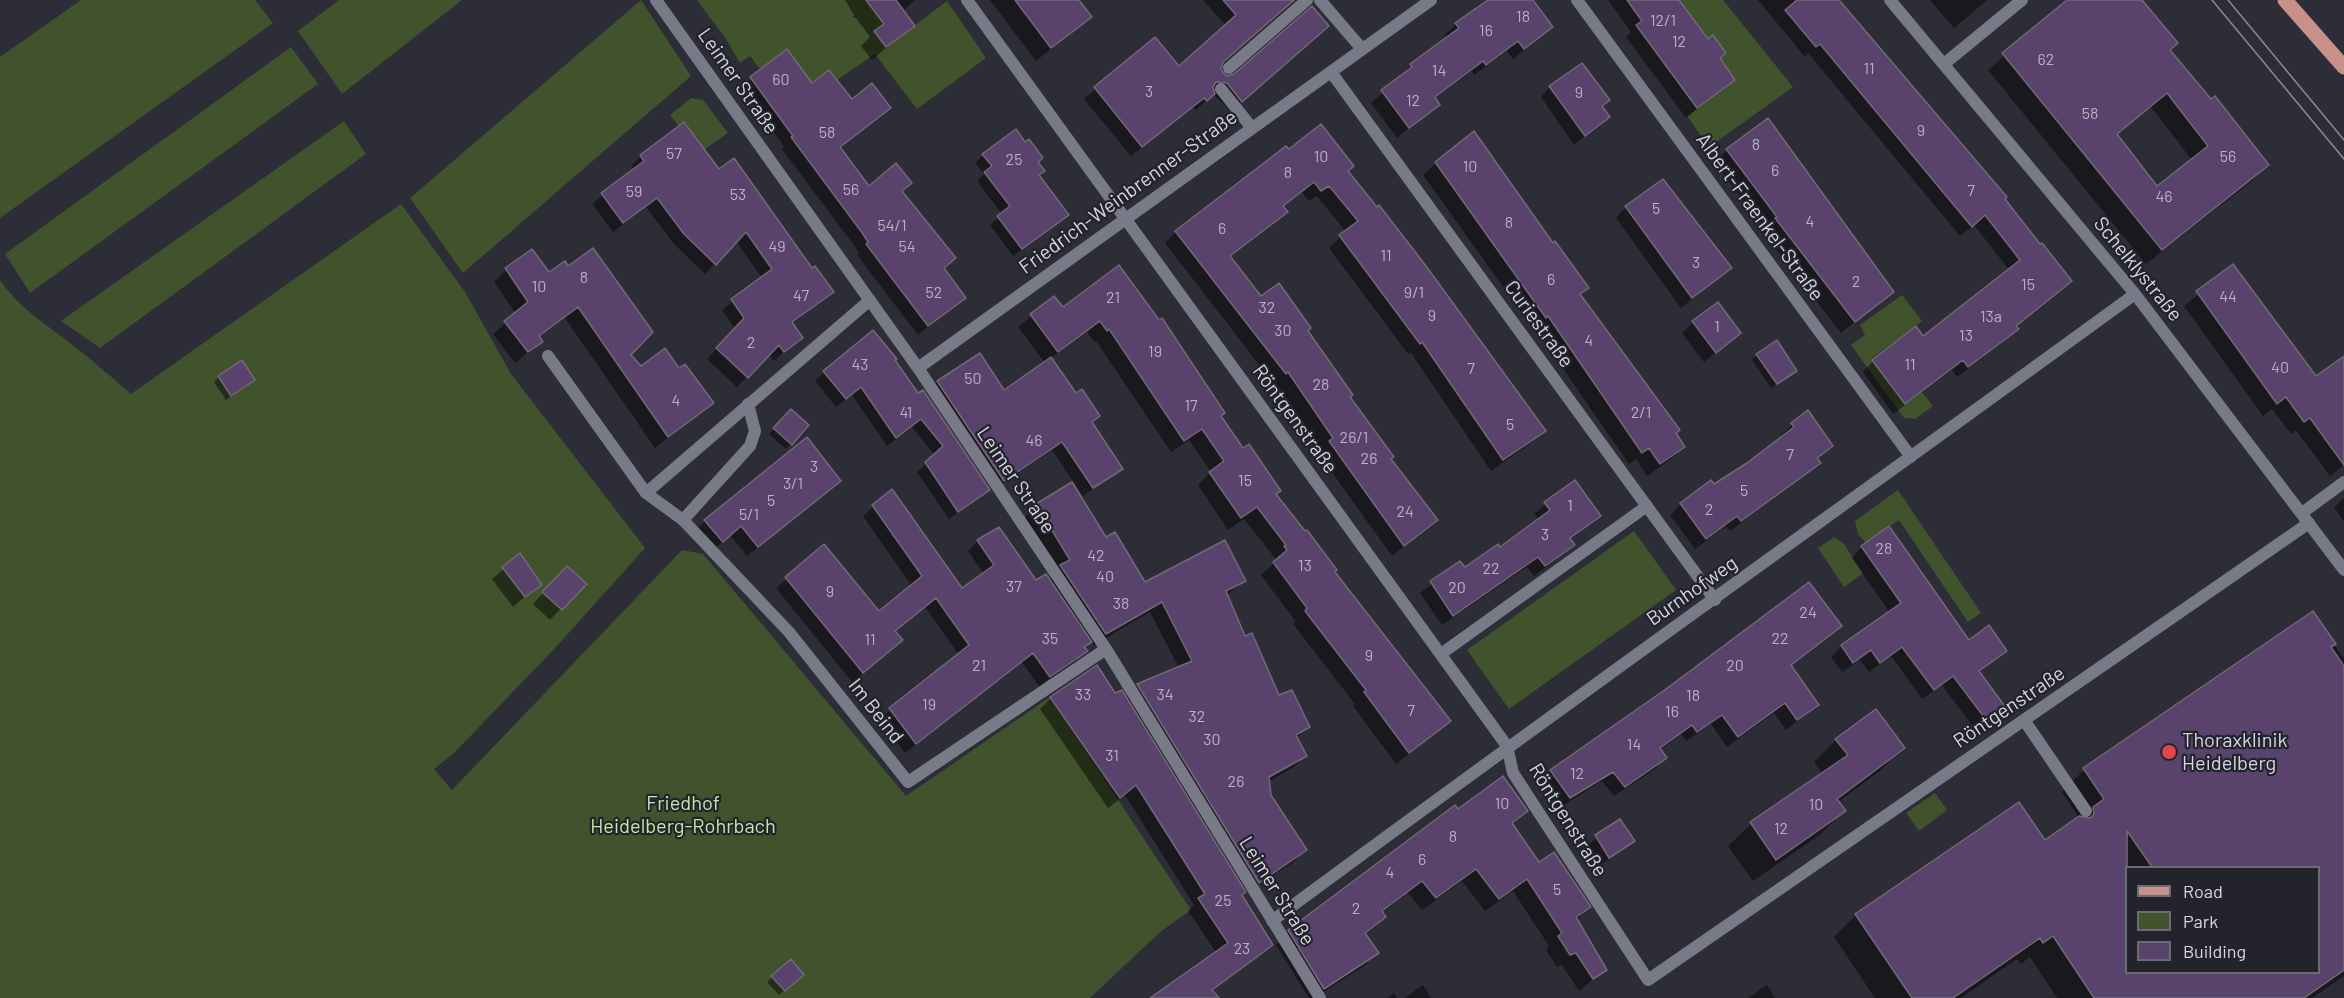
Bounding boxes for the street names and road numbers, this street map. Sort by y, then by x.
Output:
street label: Leimer Straße [693,23,783,139]
street label: Friedrich-Weinbrenner-Straße [1014,105,1242,279]
street label: Albert-Fraenkel-Straße [1691,128,1829,306]
street label: Schelklystraße [2089,212,2187,326]
street label: Curiestraße [1499,276,1579,372]
street label: Röntgenstraße [1247,360,1343,478]
street label: Leimer Straße [971,422,1061,538]
street label: Burnhofweg [1642,551,1742,631]
street label: Röntgenstraße [1949,661,2069,753]
street label: Im Beind [843,674,909,748]
street label: Röntgenstraße [1524,759,1612,881]
street label: Leimer Straße [1234,832,1320,950]

